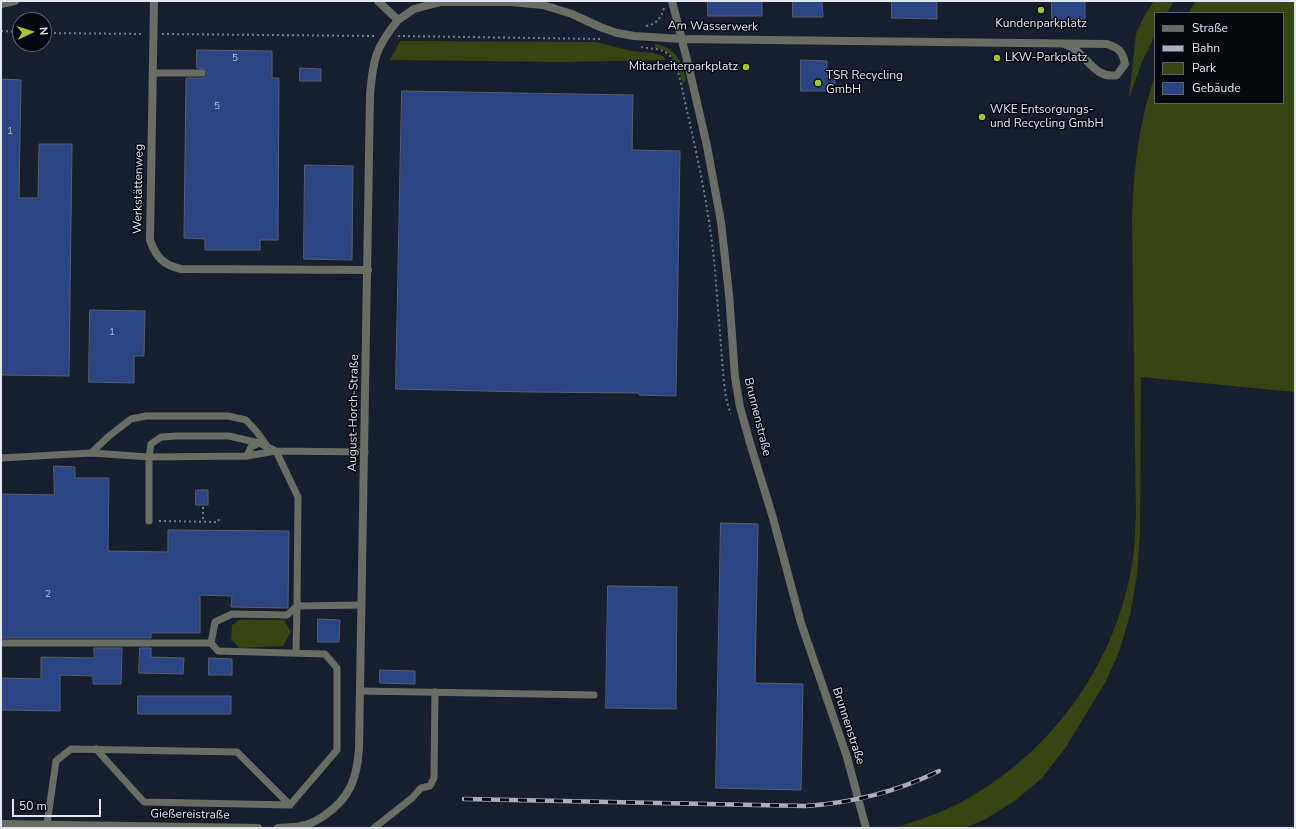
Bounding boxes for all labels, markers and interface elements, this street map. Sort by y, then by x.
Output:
marker: Kundenparkplatz [1036,5,1046,15]
north arrow [12,12,52,52]
legend [1154,12,1284,104]
place label: Kundenparkplatz [995,17,1087,31]
street label: Am Wasserwerk [668,19,758,35]
text: Straße [1192,20,1228,36]
text: N [36,27,51,36]
text: Bahn [1192,40,1220,56]
place label: LKW-Parkplatz [1005,51,1087,65]
house number: 5 [232,53,238,65]
marker: LKW-Parkplatz [992,53,1002,63]
place label: Mitarbeiterparkplatz [629,60,738,74]
text: Park [1192,60,1216,76]
marker: Mitarbeiterparkplatz [741,62,751,72]
place label: TSR Recycling GmbH [826,69,903,97]
marker: TSR Recycling GmbH [813,78,823,88]
text: Gebäude [1192,80,1241,96]
house number: 5 [214,101,220,113]
place label: WKE Entsorgungs- und Recycling GmbH [990,103,1104,131]
marker: WKE Entsorgungs- und Recycling GmbH [977,112,987,122]
house number: 1 [7,126,13,138]
street label: Werkstättenweg [131,144,147,234]
house number: 1 [109,327,115,339]
street label: August-Horch-Straße [346,354,362,472]
street label: Brunnenstraße [740,376,774,458]
house number: 2 [45,589,51,601]
street label: Brunnenstraße [829,686,867,766]
scale bar [14,791,103,817]
text: 50 m [19,798,47,814]
street label: Gießereistraße [150,807,230,823]

